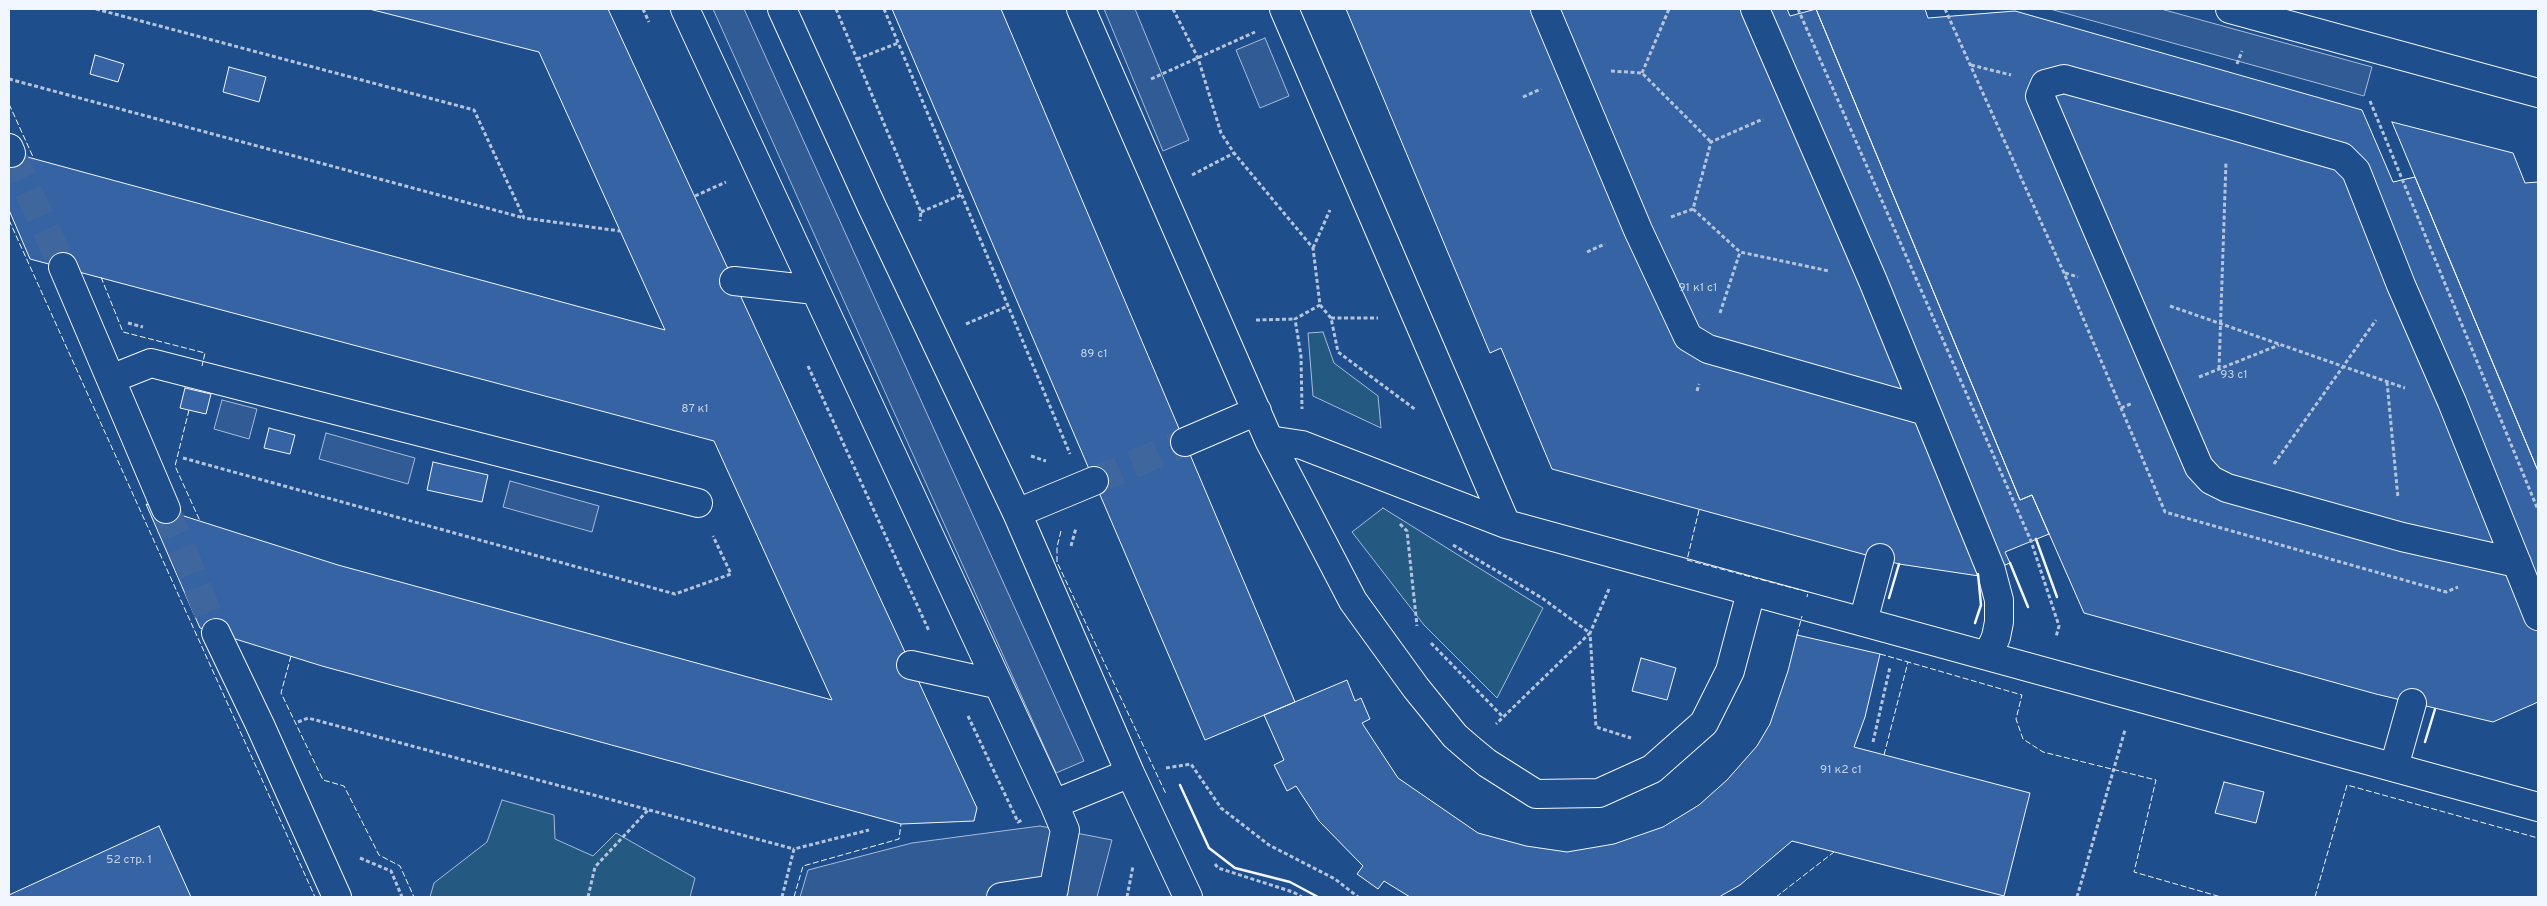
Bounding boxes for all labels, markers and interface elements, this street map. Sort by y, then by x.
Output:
house number: 91 к1 с1 [1678,282,1718,296]
house number: 89 с1 [1080,348,1108,362]
house number: 93 с1 [2220,369,2248,383]
house number: 87 к1 [681,403,709,417]
house number: 91 к2 с1 [1820,764,1862,778]
house number: 52 стр. 1 [106,854,152,868]

